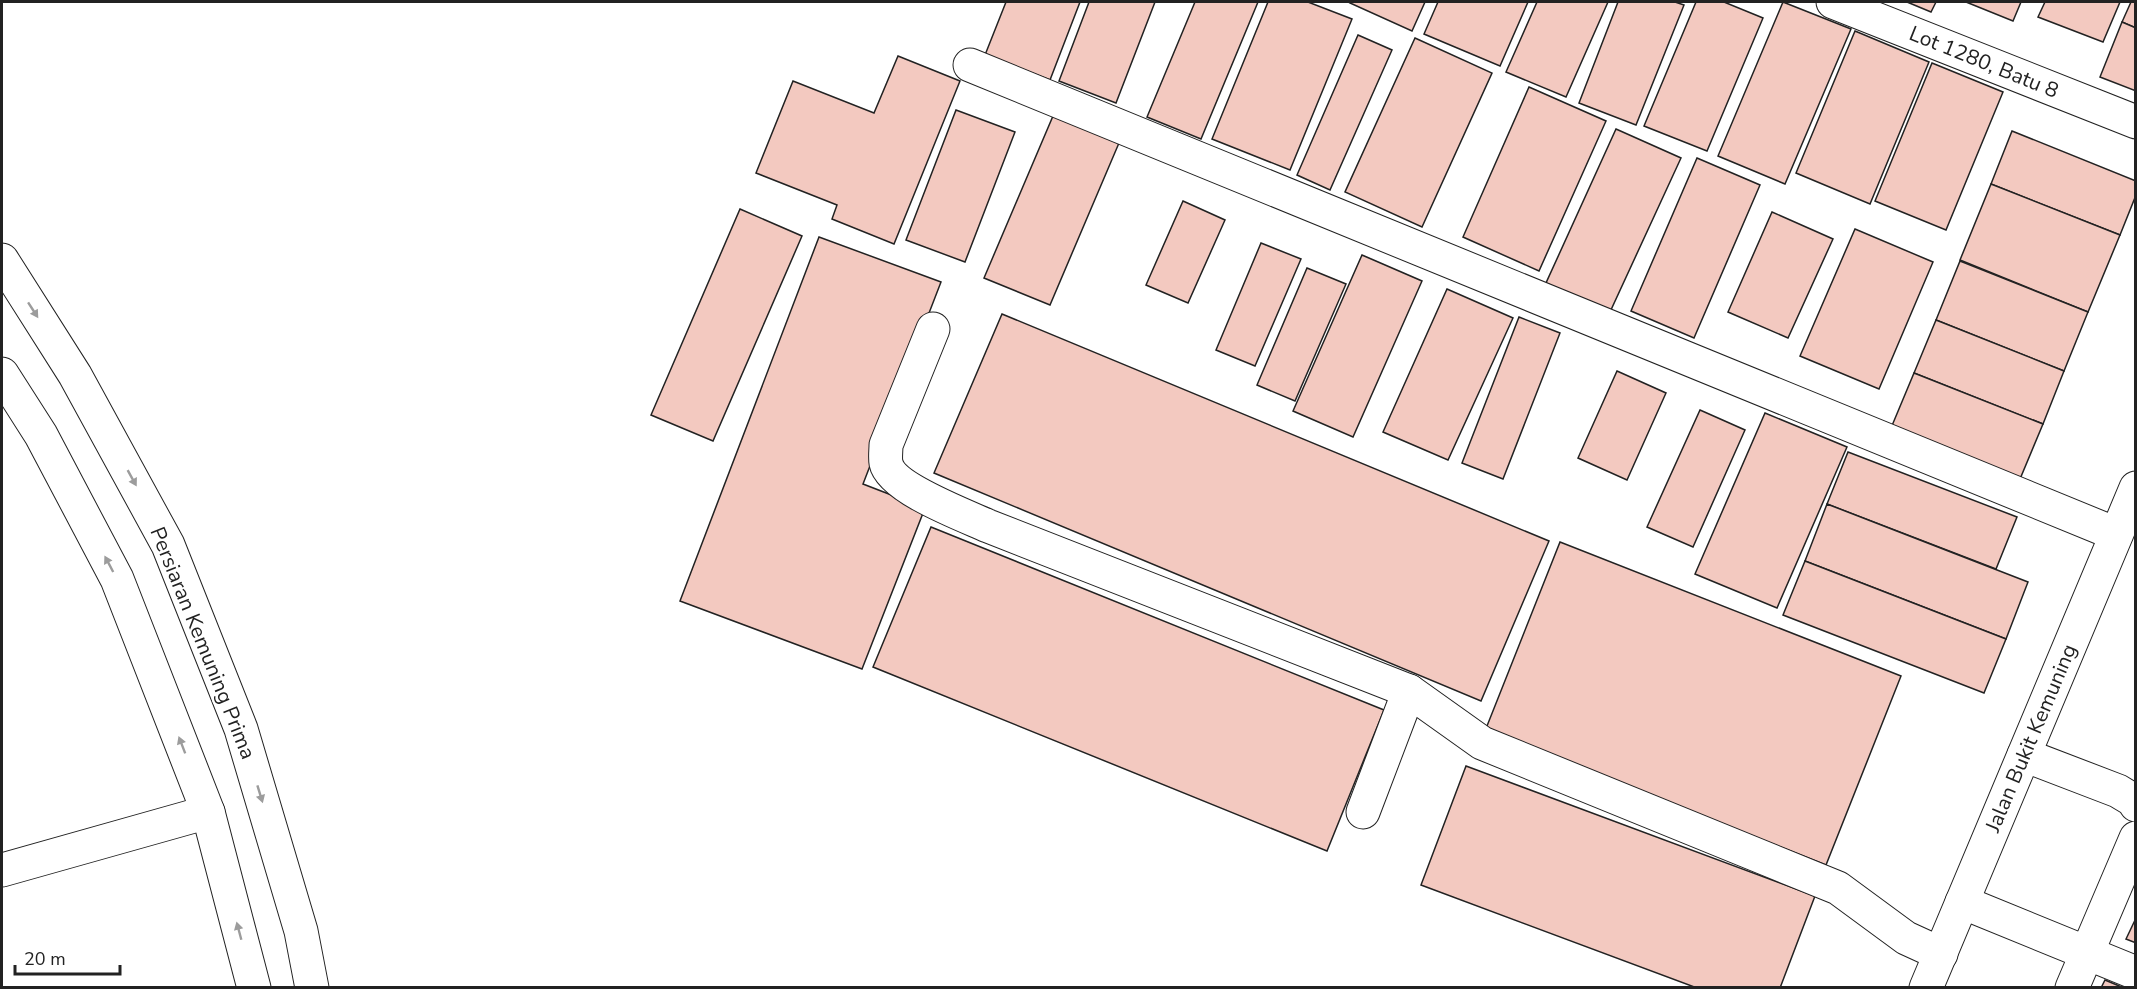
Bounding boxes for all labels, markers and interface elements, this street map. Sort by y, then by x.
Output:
street label: Lot 1280, Batu 8 [1905,19,2063,105]
one-way arrow [28,301,39,318]
one-way arrow [127,470,137,487]
street label: Persiaran Kemuning Prima [144,523,262,763]
one-way arrow [104,556,114,573]
street label: Jalan Bukit Kemuning [1978,640,2083,837]
one-way arrow [177,736,186,754]
one-way arrow [256,785,265,803]
one-way arrow [234,922,244,940]
scale bar [15,938,120,976]
text: 20 m [24,947,66,971]

